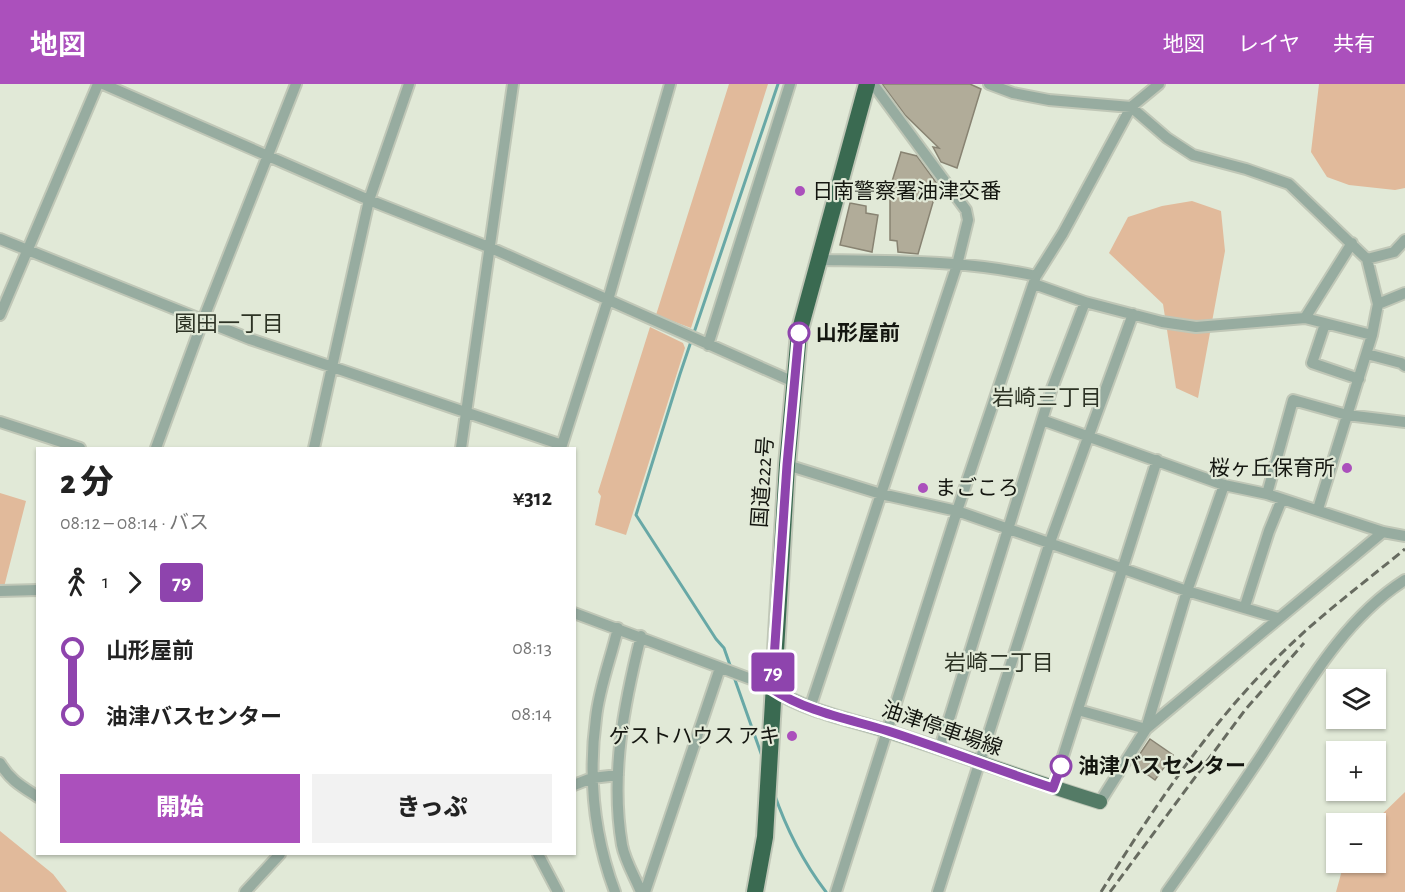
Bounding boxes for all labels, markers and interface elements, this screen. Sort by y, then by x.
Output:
text: 地図 [30,32,86,60]
text: 地図 [1163,34,1205,55]
text: レイヤ [1238,34,1300,55]
text: 共有 [1333,34,1375,55]
place label: 日南警察署油津交番 [812,180,1001,202]
marker: 日南警察署油津交番 [793,184,807,198]
district label: 園田一丁目 [174,313,284,335]
place label: 山形屋前 [816,321,900,344]
marker: 山形屋前 [788,322,810,344]
district label: 岩崎三丁目 [992,386,1102,409]
street label: 国道222号 [748,435,777,528]
place label: 桜ヶ丘保育所 [1209,457,1335,479]
marker: 桜ヶ丘保育所 [1340,461,1354,475]
text: 2 分 [60,467,114,500]
place label: まごころ [935,477,1019,499]
marker: まごころ [916,481,930,495]
text: ¥312 [513,487,552,509]
text: 08:12 – 08:14 · バス [60,513,209,533]
icon: walk [60,566,93,599]
icon: forward [118,566,151,599]
text: 1 [102,572,109,592]
text: 79 [172,572,191,593]
text: 08:13 [512,638,552,658]
text: 山形屋前 [106,640,194,662]
district label: 岩崎二丁目 [944,651,1054,674]
line badge: 79 [746,652,800,692]
text: 79 [763,662,783,683]
map controls [1326,669,1386,873]
button: layers [1326,669,1386,729]
street label: 油津停車場線 [879,698,1005,759]
text: 08:14 [511,704,552,724]
text: 油津バスセンター [106,706,282,728]
place label: ゲストハウス アキ [609,725,780,747]
marker: ゲストハウス アキ [785,729,799,743]
button: + [1326,741,1386,801]
marker: 油津バスセンター [1050,755,1072,777]
place label: 油津バスセンター [1078,755,1246,777]
button: 開始 [60,774,300,843]
button: きっぷ [312,774,552,843]
button: − [1326,813,1386,873]

